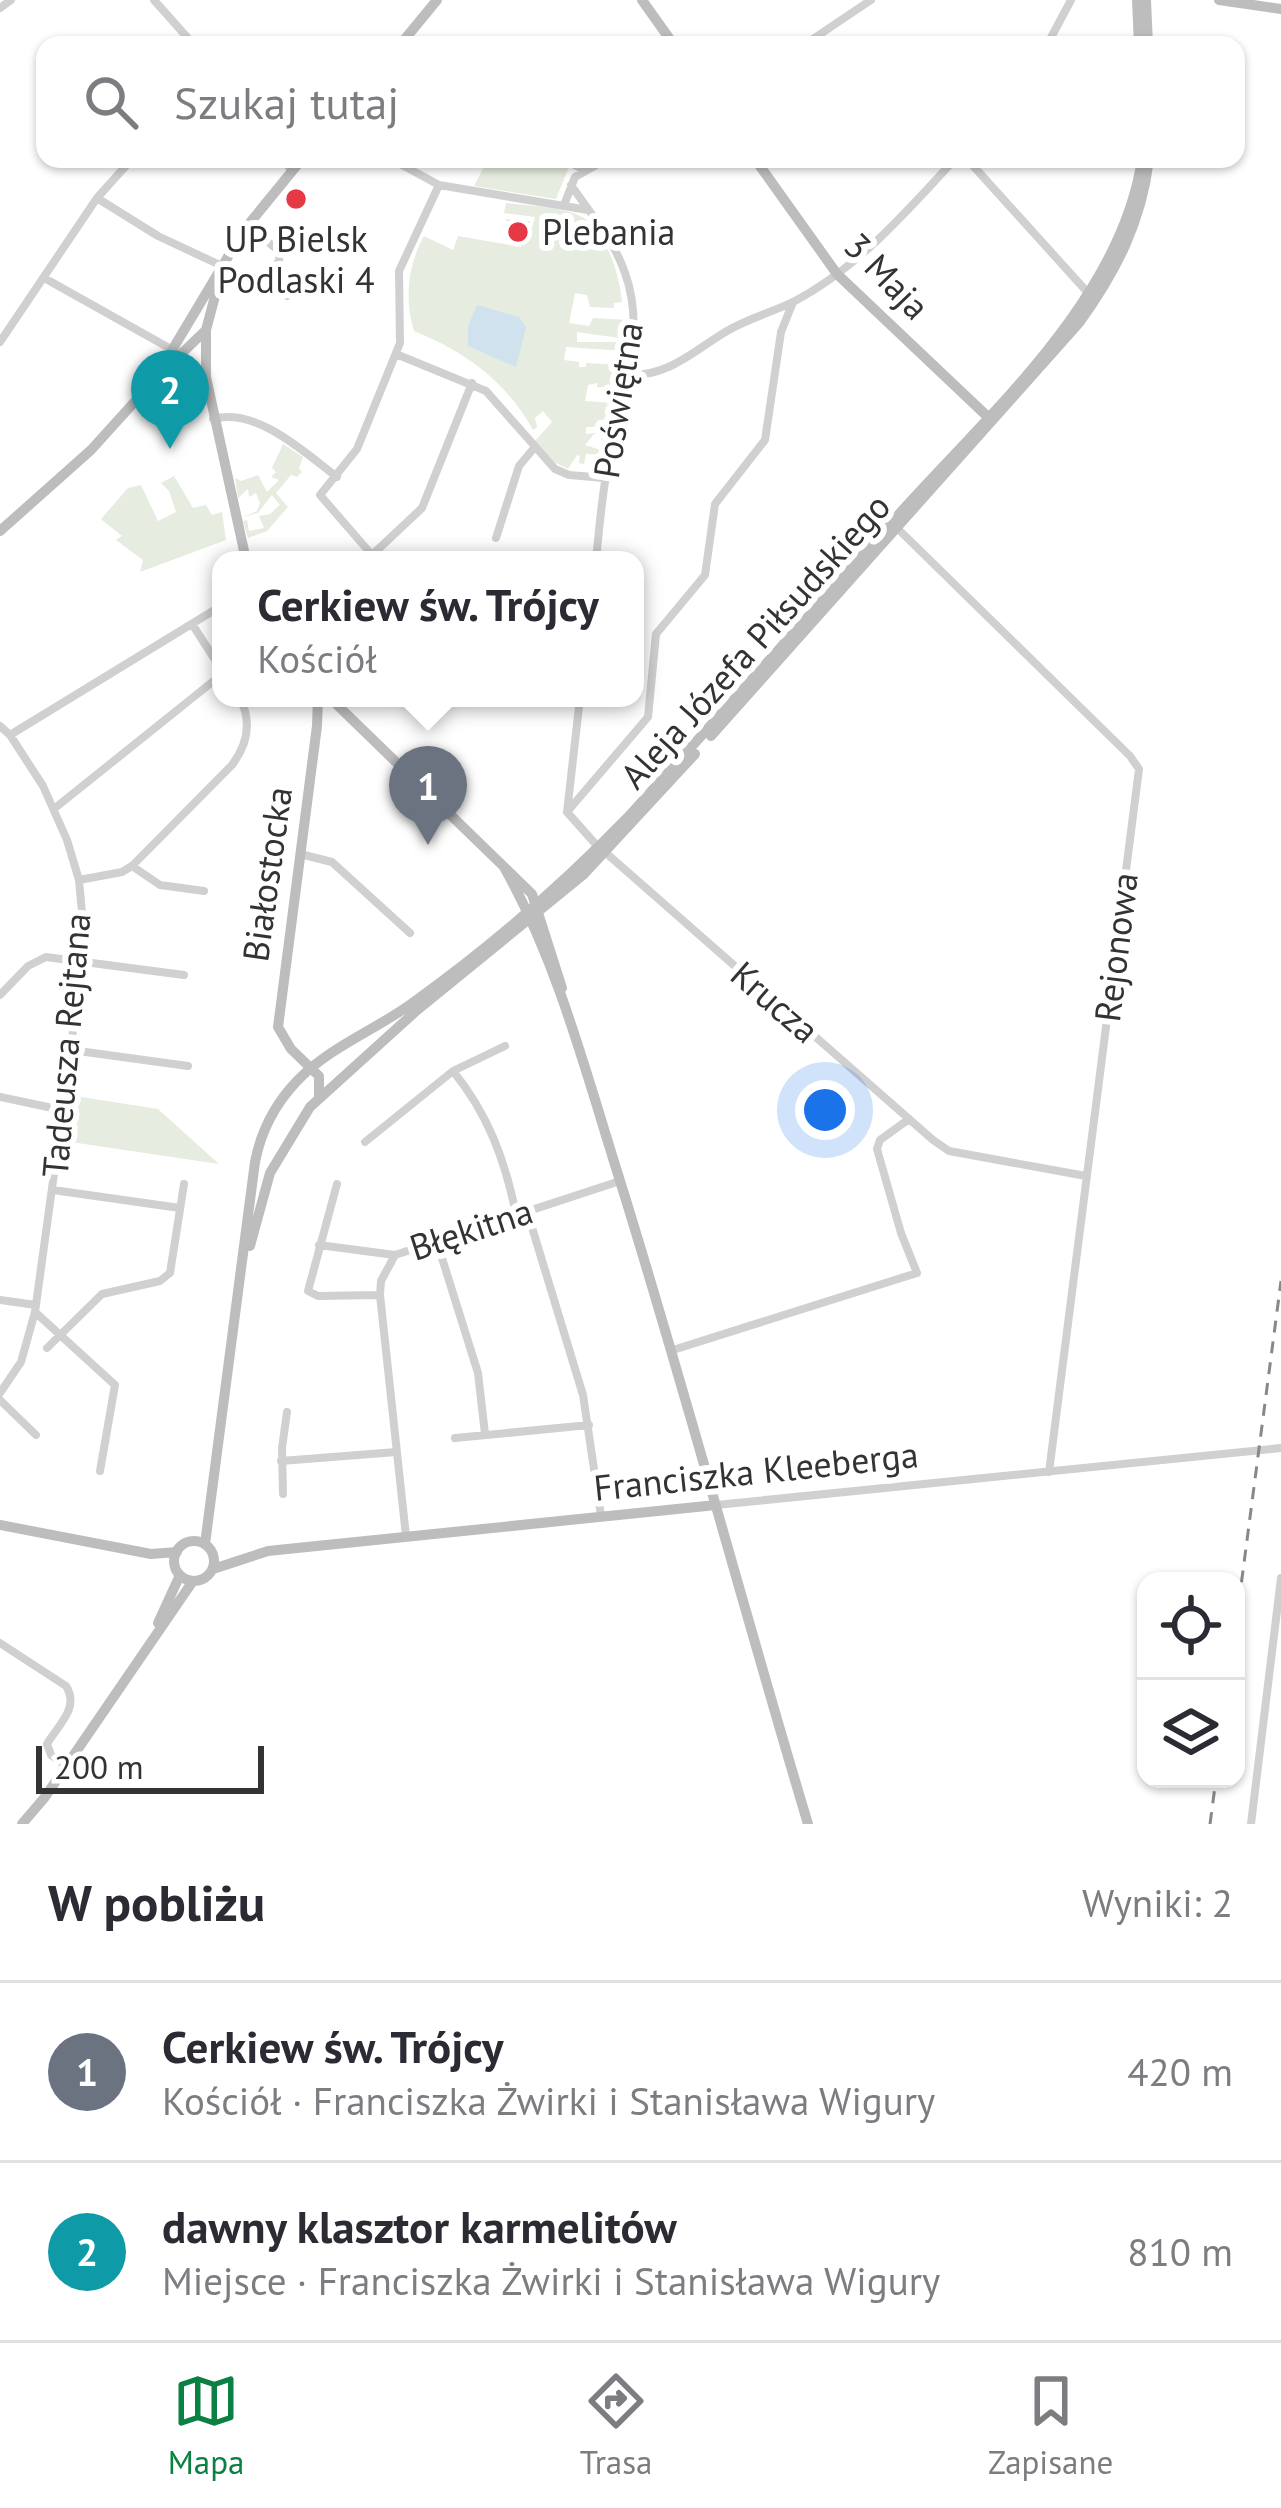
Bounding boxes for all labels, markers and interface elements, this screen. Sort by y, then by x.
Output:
search box [36,36,1245,168]
icon: search [78,69,144,135]
text: Szukaj tutaj [174,73,399,131]
marker: UP Bielsk Podlaski 4 [283,186,309,212]
place label: Plebania [542,208,675,255]
place label: UP Bielsk Podlaski 4 [217,215,375,303]
marker: Plebania [505,219,531,245]
street label: 3 Maja [835,222,940,329]
street label: Poświętna [582,318,653,481]
pin: 2 [131,350,209,449]
street label: Aleja Józefa Piłsudskiego [609,483,900,798]
popup [212,551,644,707]
text: Cerkiew św. Trójcy [257,575,599,633]
text: Kościół [257,633,377,684]
pin: 1 [389,746,467,845]
street label: Białostocka [231,784,302,964]
street label: Rejonowa [1083,870,1148,1024]
street label: Tadeusza Rejtana [31,911,100,1179]
street label: Krucza [721,950,829,1053]
your location [795,1080,855,1140]
street label: Błękitna [403,1187,538,1270]
street label: Franciszka Kleeberga [591,1430,921,1511]
map controls [1137,1572,1245,1788]
button: locate [1137,1572,1245,1680]
button: layers [1137,1680,1245,1788]
scale bar [36,1740,264,1793]
text: 200 m [54,1745,144,1788]
text: W pobliżu [48,1869,265,1935]
text: Wyniki: 2 [1082,1877,1233,1928]
text: Cerkiew św. Trójcy [162,2017,504,2075]
text: 1 [76,2046,98,2097]
text: 420 m [1127,2046,1233,2097]
text: Kościół · Franciszka Żwirki i Stanisława Wigury [162,2075,935,2126]
text: dawny klasztor karmelitów [162,2197,677,2255]
text: 2 [76,2226,98,2277]
text: 810 m [1127,2226,1233,2277]
text: Miejsce · Franciszka Żwirki i Stanisława Wigury [162,2255,940,2306]
tab: Mapa [168,2368,244,2483]
tab: Trasa [580,2368,652,2483]
tab: Zapisane [988,2368,1113,2483]

